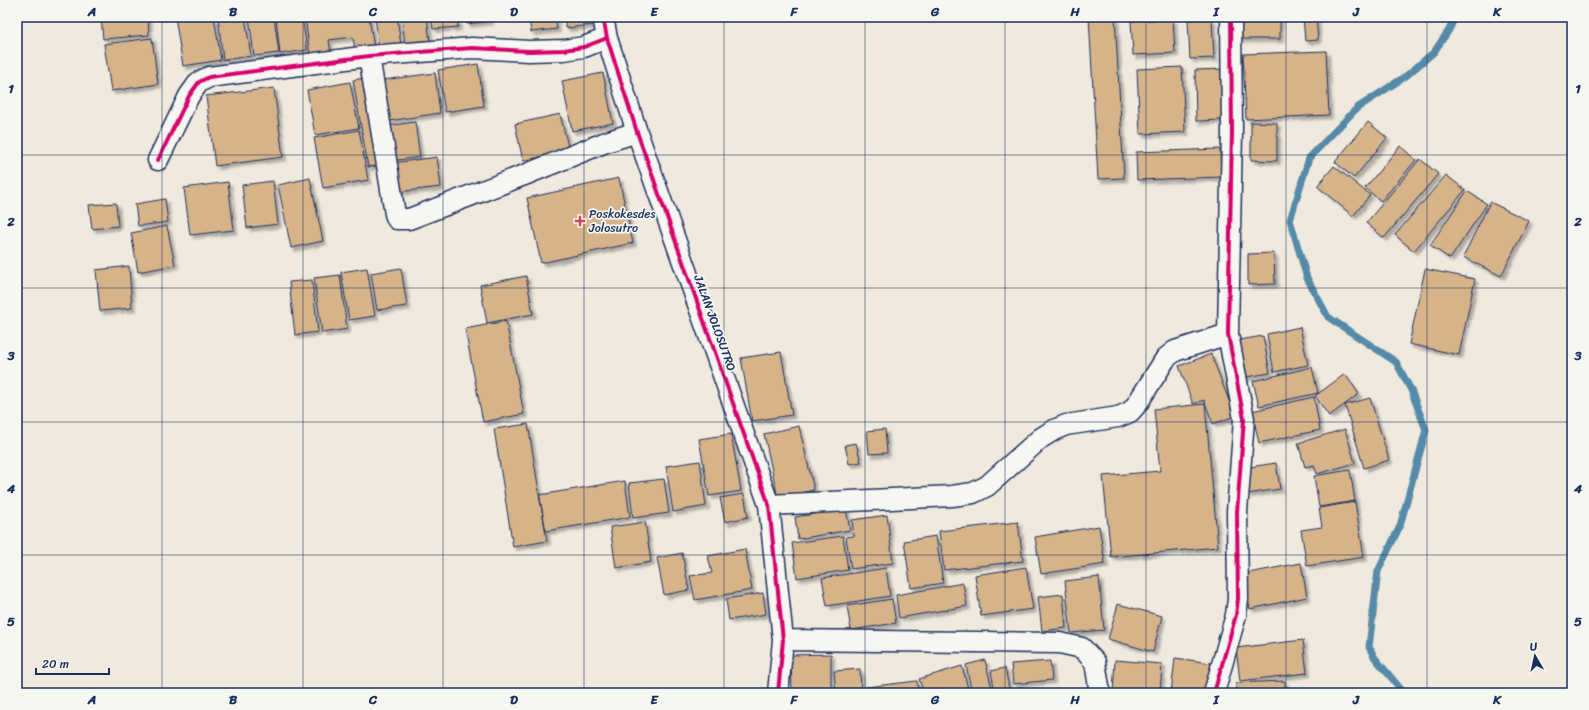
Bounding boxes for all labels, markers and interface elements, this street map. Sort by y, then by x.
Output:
text: A [87,0,96,23]
text: B [229,0,238,23]
text: C [368,0,378,23]
text: D [510,0,518,23]
text: E [650,0,659,23]
text: F [789,0,798,23]
text: G [930,0,940,23]
text: H [1069,0,1080,23]
text: I [1212,0,1220,23]
text: J [1352,0,1360,23]
text: K [1492,0,1502,23]
text: 1 [8,77,14,100]
text: 1 [1575,77,1581,100]
place label: Poskokesdes Jolosutro [588,203,656,239]
text: 2 [6,210,15,233]
text: 2 [1573,210,1582,233]
marker: Poskokesdes Jolosutro [574,215,586,227]
street label: JALAN JOLOSUTRO [687,271,743,374]
text: 3 [6,344,15,367]
text: 3 [1573,344,1582,367]
text: 4 [6,477,16,500]
text: 4 [1573,477,1583,500]
text: 5 [7,610,15,633]
text: 5 [1574,610,1582,633]
north arrow [1515,636,1555,676]
text: U [1528,637,1539,657]
scale bar [36,650,109,676]
text: 20 m [42,653,69,675]
text: A [87,688,96,710]
text: B [229,688,238,710]
text: C [368,688,378,710]
text: D [510,688,518,710]
text: E [650,688,659,710]
text: F [789,688,798,710]
text: G [930,688,940,710]
text: H [1069,688,1080,710]
text: I [1212,688,1220,710]
text: J [1352,688,1360,710]
text: K [1492,688,1502,710]

